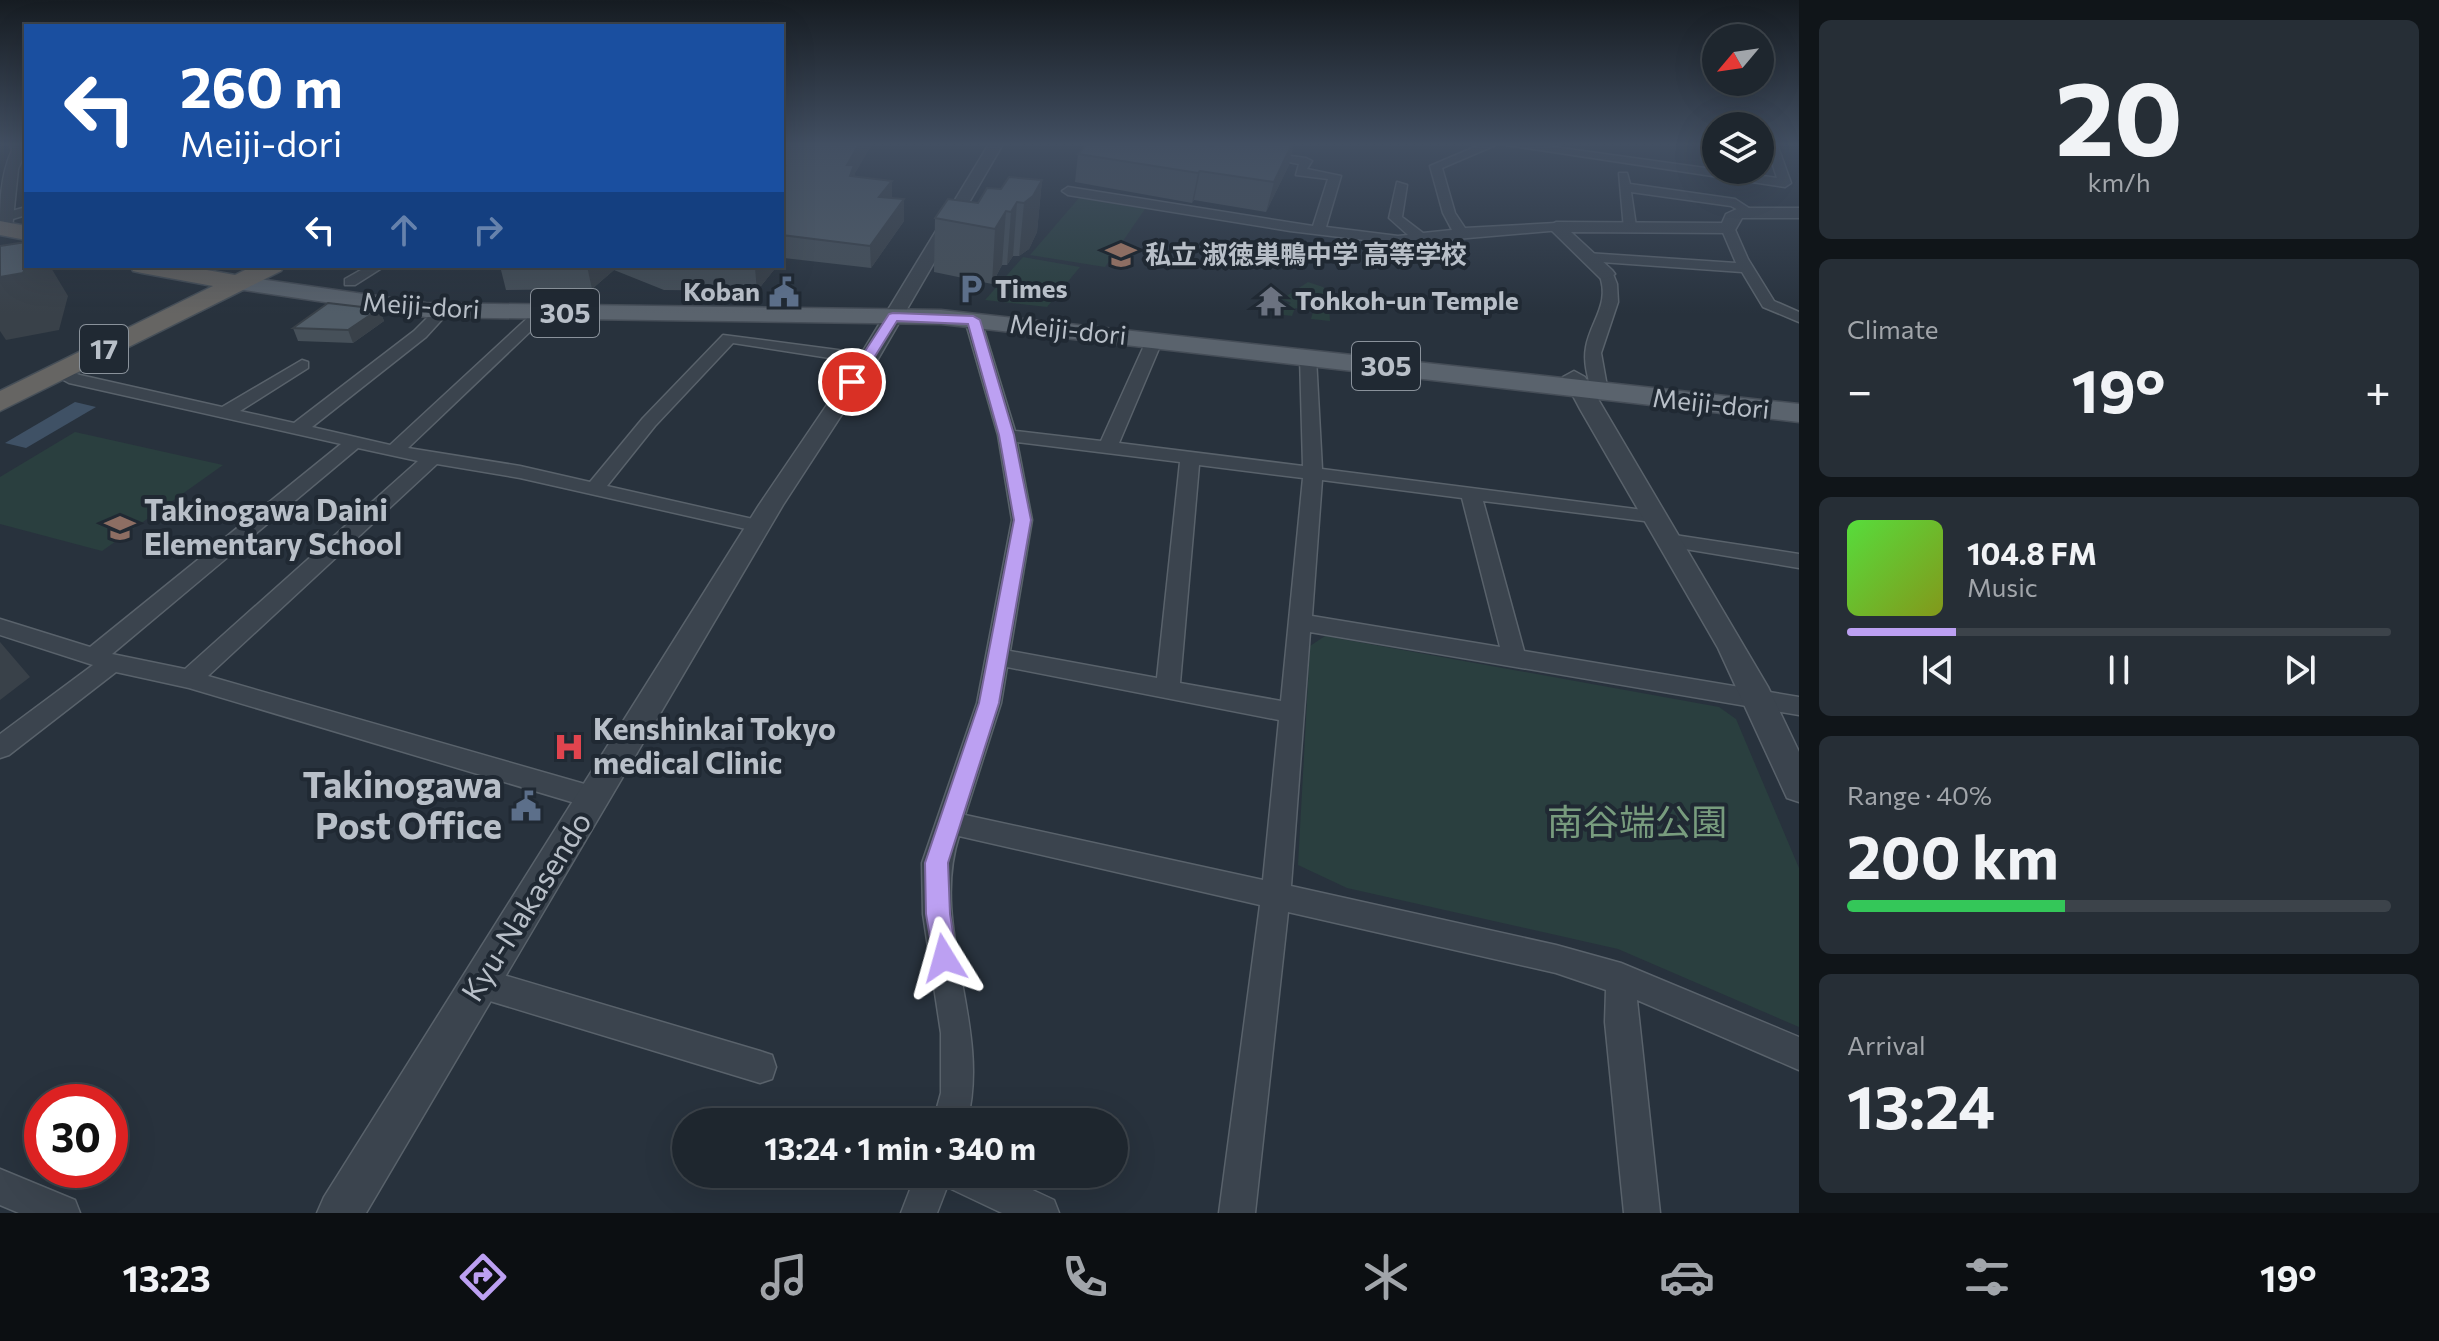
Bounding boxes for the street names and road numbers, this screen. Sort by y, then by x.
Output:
street label: Meiji-dori [362,285,481,324]
road number: 305 [531,289,599,337]
street label: Meiji-dori [1008,307,1128,350]
road number: 17 [80,325,128,373]
road number: 305 [1352,342,1420,390]
street label: Meiji-dori [1651,381,1771,424]
street label: Kyu-Nakasendo [452,804,598,1007]

